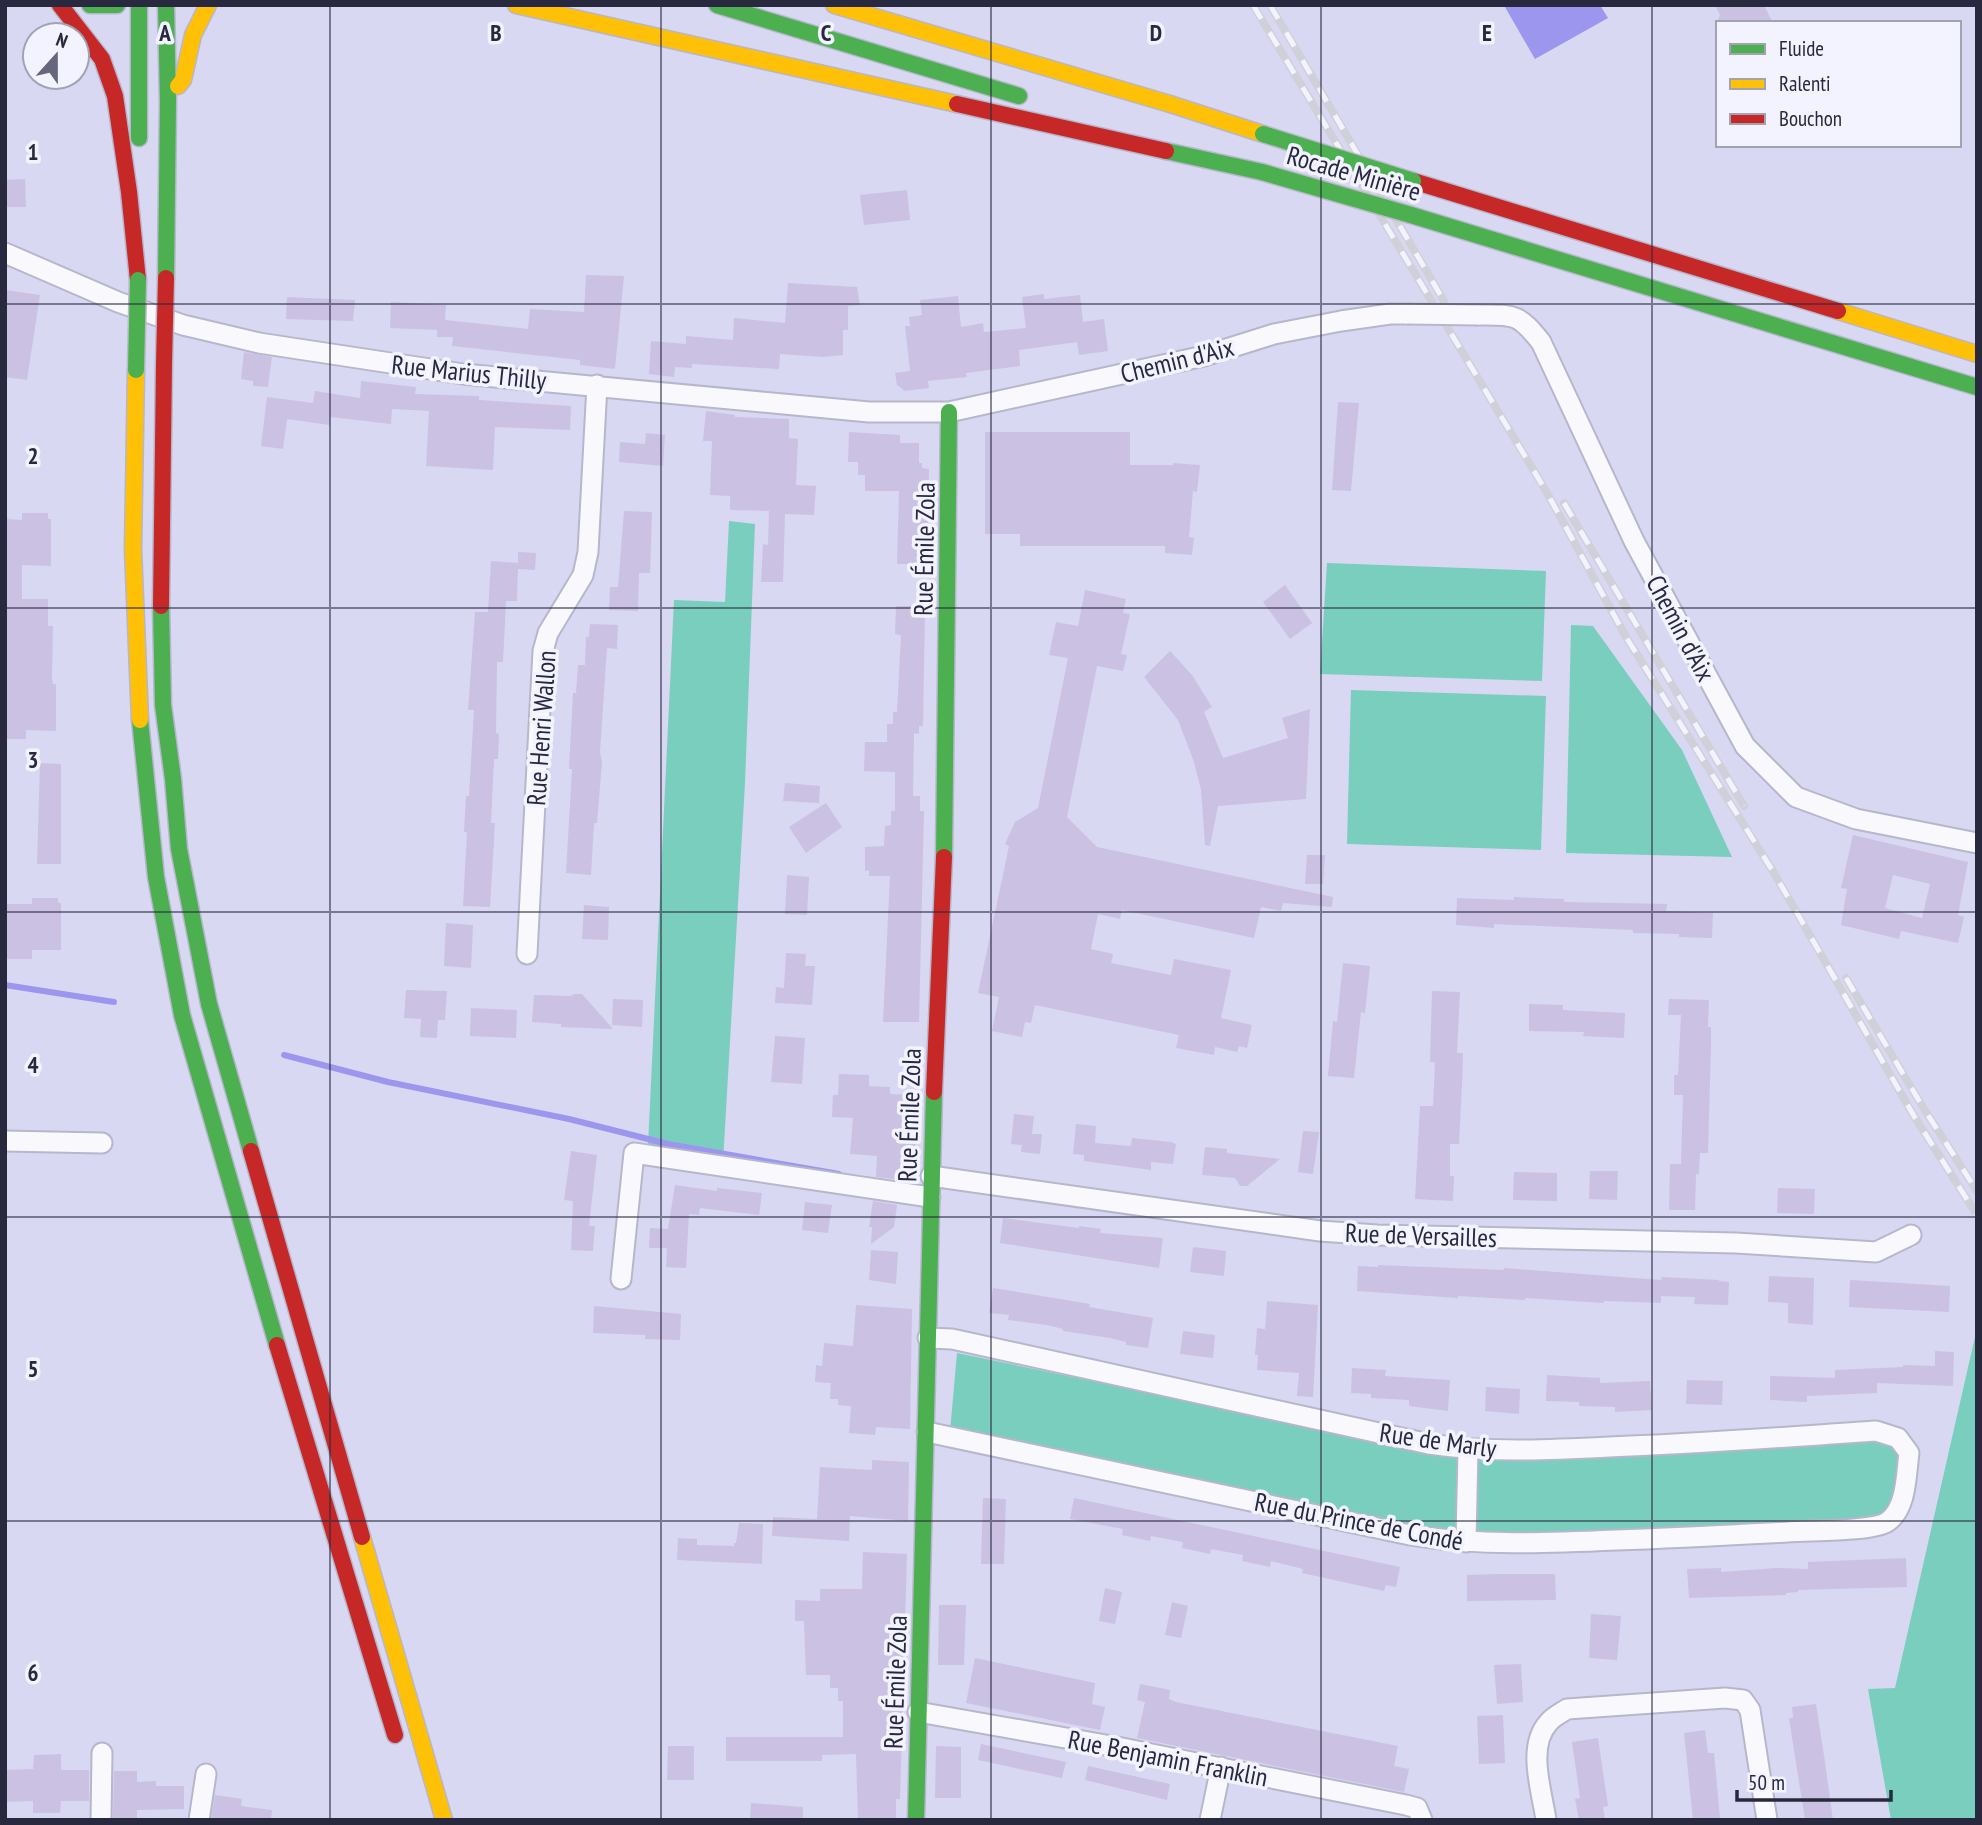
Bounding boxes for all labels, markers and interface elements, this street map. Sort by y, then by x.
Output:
text: A [158,18,171,47]
text: B [490,18,502,47]
text: C [821,18,832,47]
text: D [1150,18,1162,47]
text: E [1482,18,1492,47]
north arrow [21,21,91,91]
legend [1716,21,1961,147]
text: N [53,27,71,53]
text: Fluide [1779,35,1824,62]
text: Ralenti [1779,70,1831,97]
text: Bouchon [1779,105,1842,132]
text: 1 [28,137,39,166]
street label: Rocade Minière [1283,138,1425,208]
street label: Chemin d'Aix [1117,330,1237,390]
street label: Rue Marius Thilly [390,347,548,397]
text: 2 [28,441,39,470]
street label: Rue Émile Zola [906,482,942,616]
street label: Chemin d'Aix [1639,569,1723,687]
street label: Rue Henri Wallon [519,649,563,807]
text: 3 [28,745,39,774]
street label: Rue Émile Zola [890,1048,928,1182]
text: 4 [28,1050,39,1079]
street label: Rue de Versailles [1344,1216,1498,1254]
text: 5 [28,1354,39,1383]
street label: Rue de Marly [1378,1415,1499,1465]
street label: Rue du Prince de Condé [1252,1485,1466,1557]
street label: Rue Émile Zola [876,1615,914,1749]
text: 6 [28,1658,39,1687]
street label: Rue Benjamin Franklin [1065,1722,1271,1794]
scale bar [1737,1758,1891,1802]
text: 50 m [1748,1769,1785,1796]

